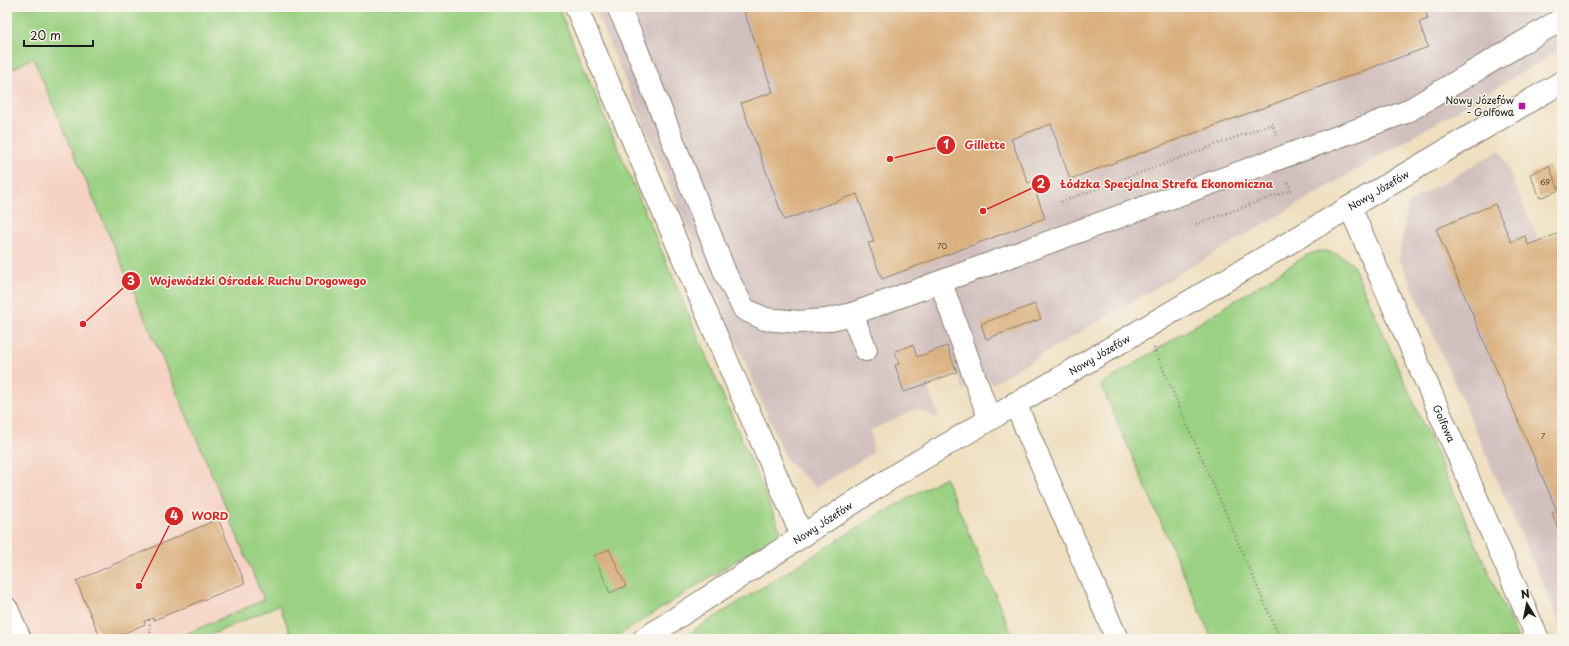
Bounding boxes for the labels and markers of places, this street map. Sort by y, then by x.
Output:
place label: Nowy Józefów - Golfowa [1445,92,1515,119]
marker: Nowy Józefów - Golfowa [1517,101,1527,111]
callout: Gillette [936,133,1013,156]
callout: Łódzka Specjalna Strefa Ekonomiczna [1031,172,1282,195]
callout: Wojewódzki Ośrodek Ruchu Drogowego [121,270,376,293]
callout: WORD [164,505,237,528]

